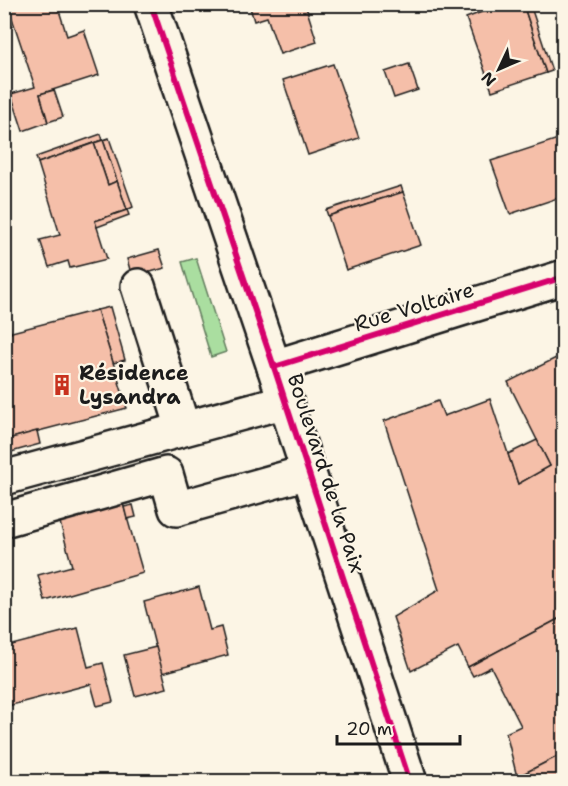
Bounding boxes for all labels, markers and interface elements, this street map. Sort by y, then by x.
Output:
north arrow [469,39,529,99]
text: N [477,67,501,91]
street label: Rue Voltaire [351,275,477,339]
place label: Résidence Lysandra [79,359,189,411]
street label: Boulevard de la Paix [281,370,371,576]
building icon: Résidence Lysandra [50,373,74,397]
scale bar [337,708,460,746]
text: 20 m [346,717,392,741]

